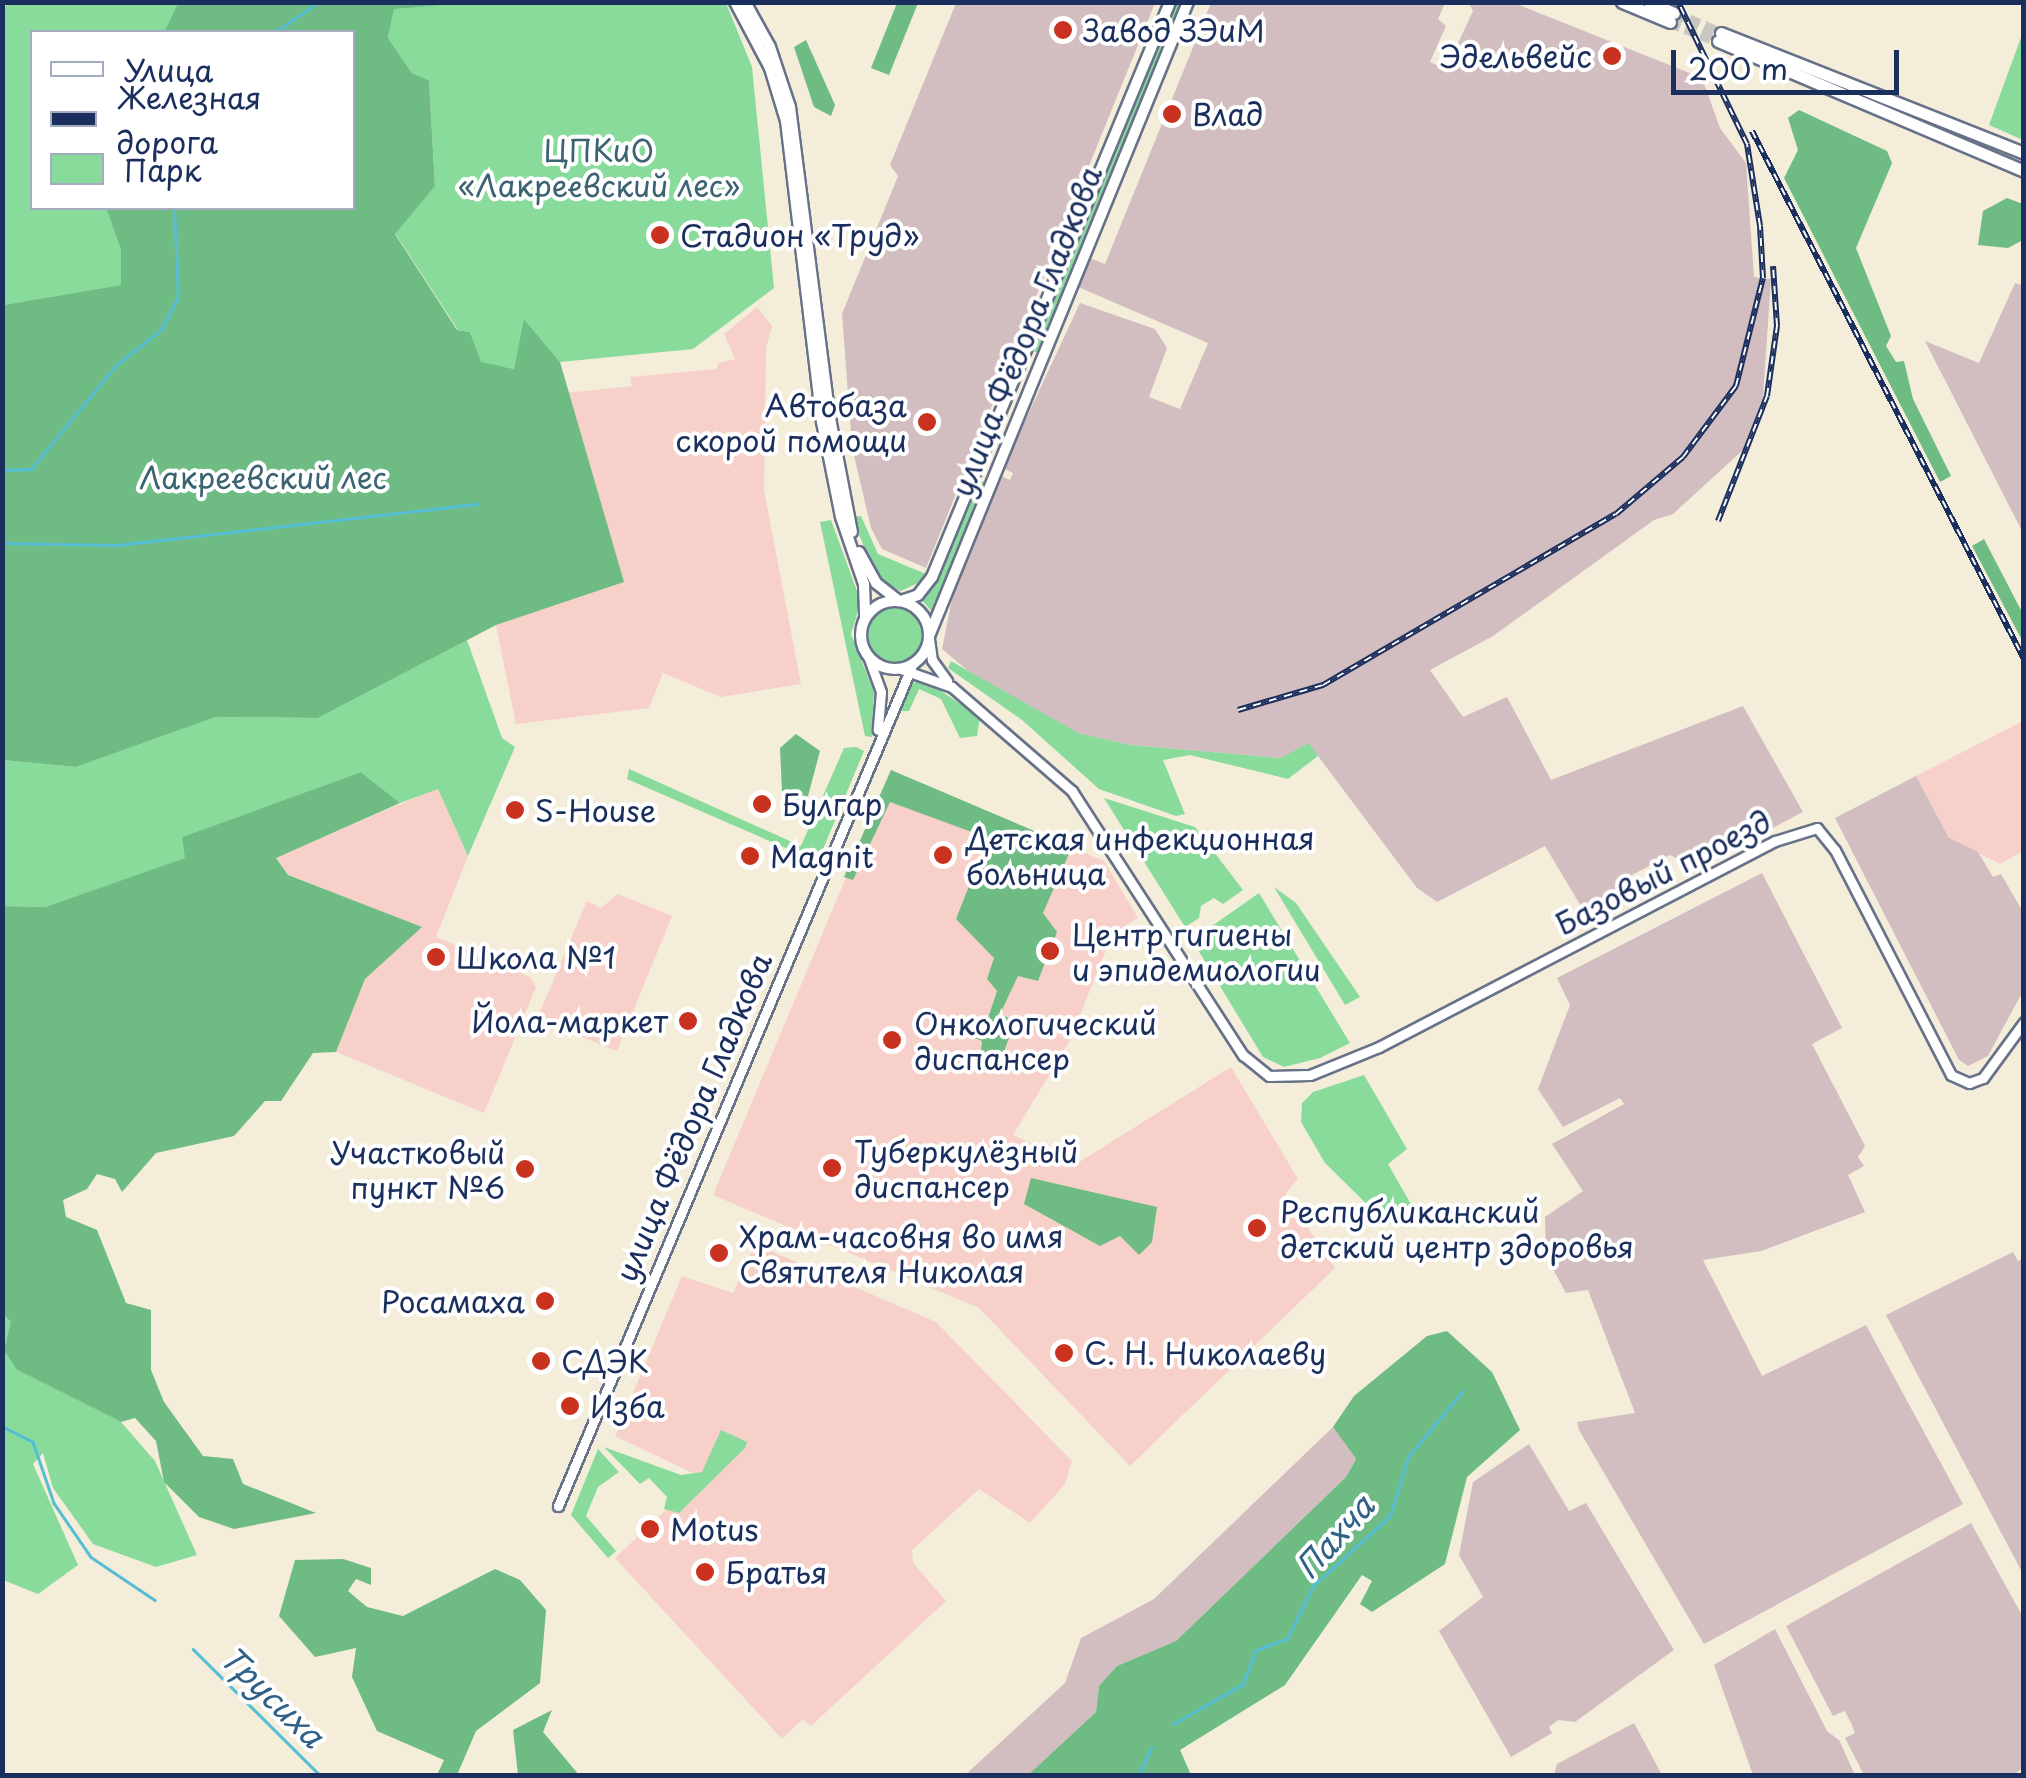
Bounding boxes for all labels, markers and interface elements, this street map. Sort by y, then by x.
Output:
place label: Завод ЗЭиМ [1083,12,1265,48]
marker: Завод ЗЭиМ [1052,19,1074,41]
legend [30,30,355,210]
scale bar [1676,30,1904,92]
place label: Эдельвейс [1440,38,1592,74]
marker: Эдельвейс [1601,45,1623,67]
text: 200 m [1688,45,1788,90]
text: Улица [124,47,213,92]
text: Железная дорога [117,74,262,164]
place label: Влад [1192,96,1264,132]
marker: Влад [1161,103,1183,125]
park label: ЦПКиО «Лакреевский лес» [457,132,741,202]
text: Парк [124,147,201,192]
street label: улица Фёдора Гладкова [943,160,1109,502]
place label: Стадион «Труд» [680,217,920,253]
marker: Стадион «Труд» [649,224,671,246]
place label: Автобаза скорой помощи [674,387,907,458]
marker: Автобаза скорой помощи [916,411,938,433]
park label: Лакреевский лес [139,459,387,495]
place label: Булгар [782,786,882,822]
place label: S-House [535,792,656,828]
marker: Булгар [751,793,773,815]
marker: S-House [504,799,526,821]
street label: Базовый проезд [1550,802,1776,942]
place label: Детская инфекционная больница [966,820,1315,890]
place label: Magnit [770,838,874,874]
marker: Детская инфекционная больница [930,842,956,868]
marker: Magnit [739,845,761,867]
place label: Центр гигиены и эпидемиологии [1072,916,1321,986]
marker: Центр гигиены и эпидемиологии [1037,938,1063,964]
place label: Школа №1 [456,939,617,975]
marker: Школа №1 [425,946,447,968]
street label: улица Фёдора Гладкова [607,947,779,1287]
place label: Йола-маркет [471,1003,668,1039]
place label: Онкологический диспансер [914,1005,1157,1076]
marker: Йола-маркет [677,1010,699,1032]
marker: Онкологический диспансер [879,1027,905,1053]
place label: Туберкулёзный диспансер [854,1133,1078,1204]
place label: Участковый пункт №6 [330,1134,505,1204]
marker: Туберкулёзный диспансер [819,1155,845,1181]
marker: Участковый пункт №6 [514,1158,536,1180]
place label: Республиканский детский центр здоровья [1280,1193,1637,1264]
marker: Республиканский детский центр здоровья [1244,1215,1270,1241]
place label: Храм-часовня во имя Святителя Николая [739,1218,1064,1288]
marker: Храм-часовня во имя Святителя Николая [708,1242,730,1264]
place label: Росамаха [381,1283,525,1319]
marker: Росамаха [534,1290,556,1312]
place label: С. Н. Николаеву [1084,1335,1327,1371]
marker: С. Н. Николаеву [1053,1342,1075,1364]
place label: СДЭК [561,1343,649,1379]
marker: СДЭК [530,1350,552,1372]
place label: Изба [590,1388,665,1424]
marker: Изба [559,1395,581,1417]
water label: Пахча [1287,1487,1381,1585]
place label: Motus [670,1511,758,1547]
marker: Motus [639,1518,661,1540]
place label: Братья [725,1554,827,1590]
marker: Братья [694,1561,716,1583]
water label: Трусиха [213,1637,333,1755]

